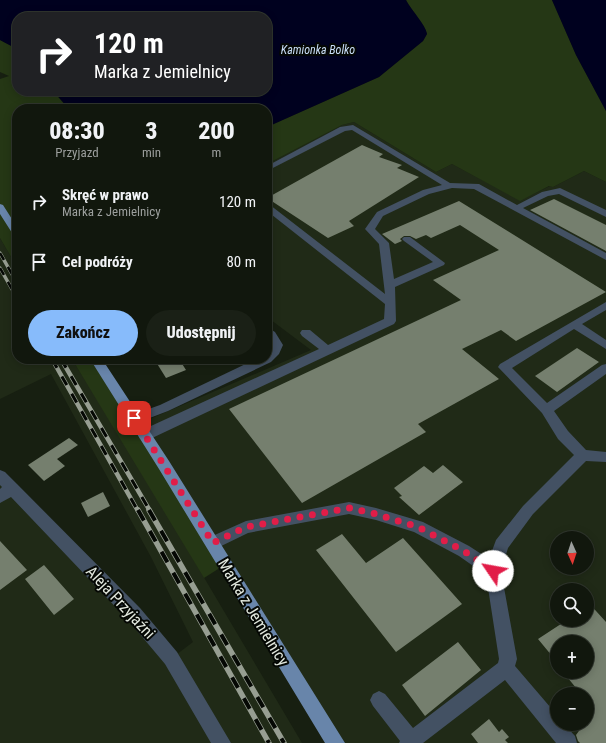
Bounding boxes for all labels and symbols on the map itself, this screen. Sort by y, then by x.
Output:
water label: Kamionka Bolko [281,43,355,57]
pin [117,401,151,435]
north arrow [550,531,594,575]
position arrow [472,550,514,592]
street label: Marka z Jemielnicy [214,555,293,669]
street label: Aleja Przyjaźni [82,562,159,643]

